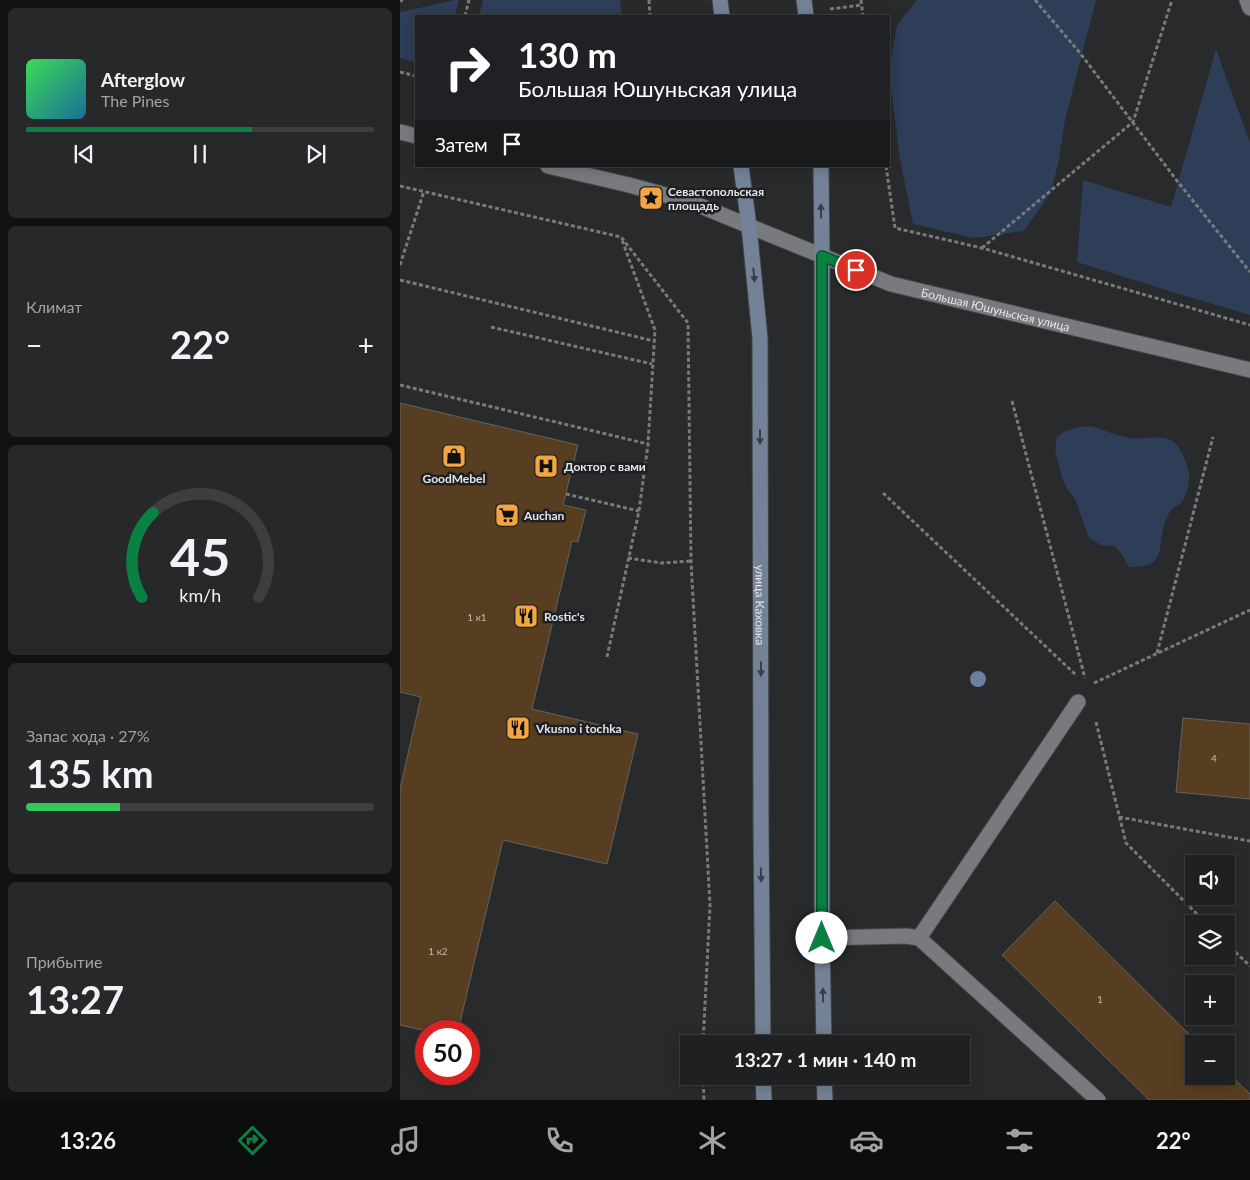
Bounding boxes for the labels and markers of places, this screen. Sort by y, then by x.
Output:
place label: Севастопольская площадь [668,184,764,213]
place icon: Севастопольская площадь [638,185,664,211]
pin [835,249,877,291]
shop icon: GoodMebel [441,443,467,469]
hospital icon: Доктор с вами [533,453,559,479]
place label: Доктор с вами [564,459,646,474]
place label: GoodMebel [423,471,485,486]
supermarket icon: Auchan [494,502,520,528]
place label: Auchan [523,508,565,523]
restaurant icon: Rostic's [513,603,539,629]
place label: Rostic's [544,609,585,624]
restaurant icon: Vkusno i tochka [505,715,531,741]
place label: Vkusno i tochka [535,721,622,736]

